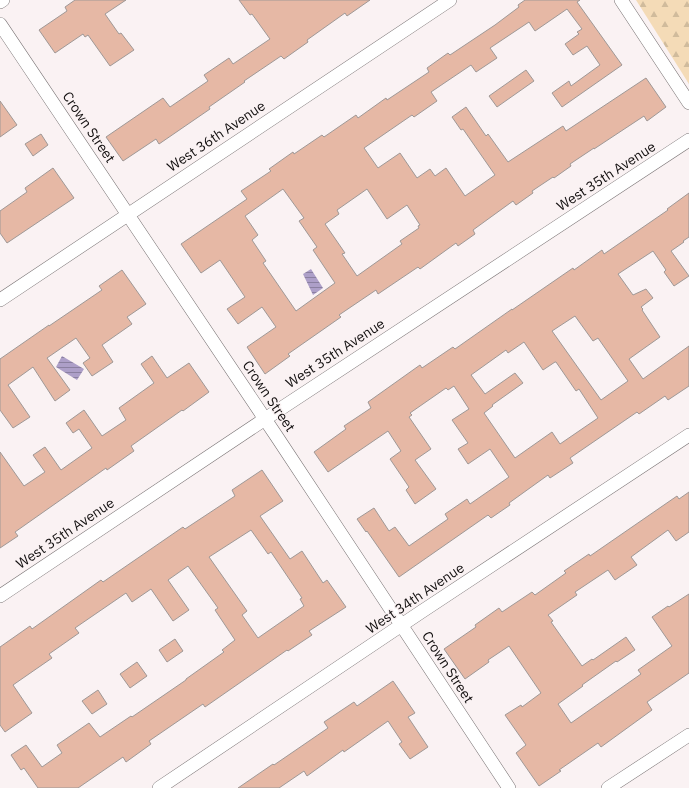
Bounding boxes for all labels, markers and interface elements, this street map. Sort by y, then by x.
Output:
street label: Crown Street [59,88,119,166]
street label: West 36th Avenue [163,96,269,176]
street label: West 35th Avenue [553,137,659,215]
street label: West 35th Avenue [282,314,388,392]
street label: Crown Street [239,357,299,435]
street label: West 35th Avenue [12,493,118,573]
street label: West 34th Avenue [362,558,468,638]
street label: Crown Street [418,628,478,706]

